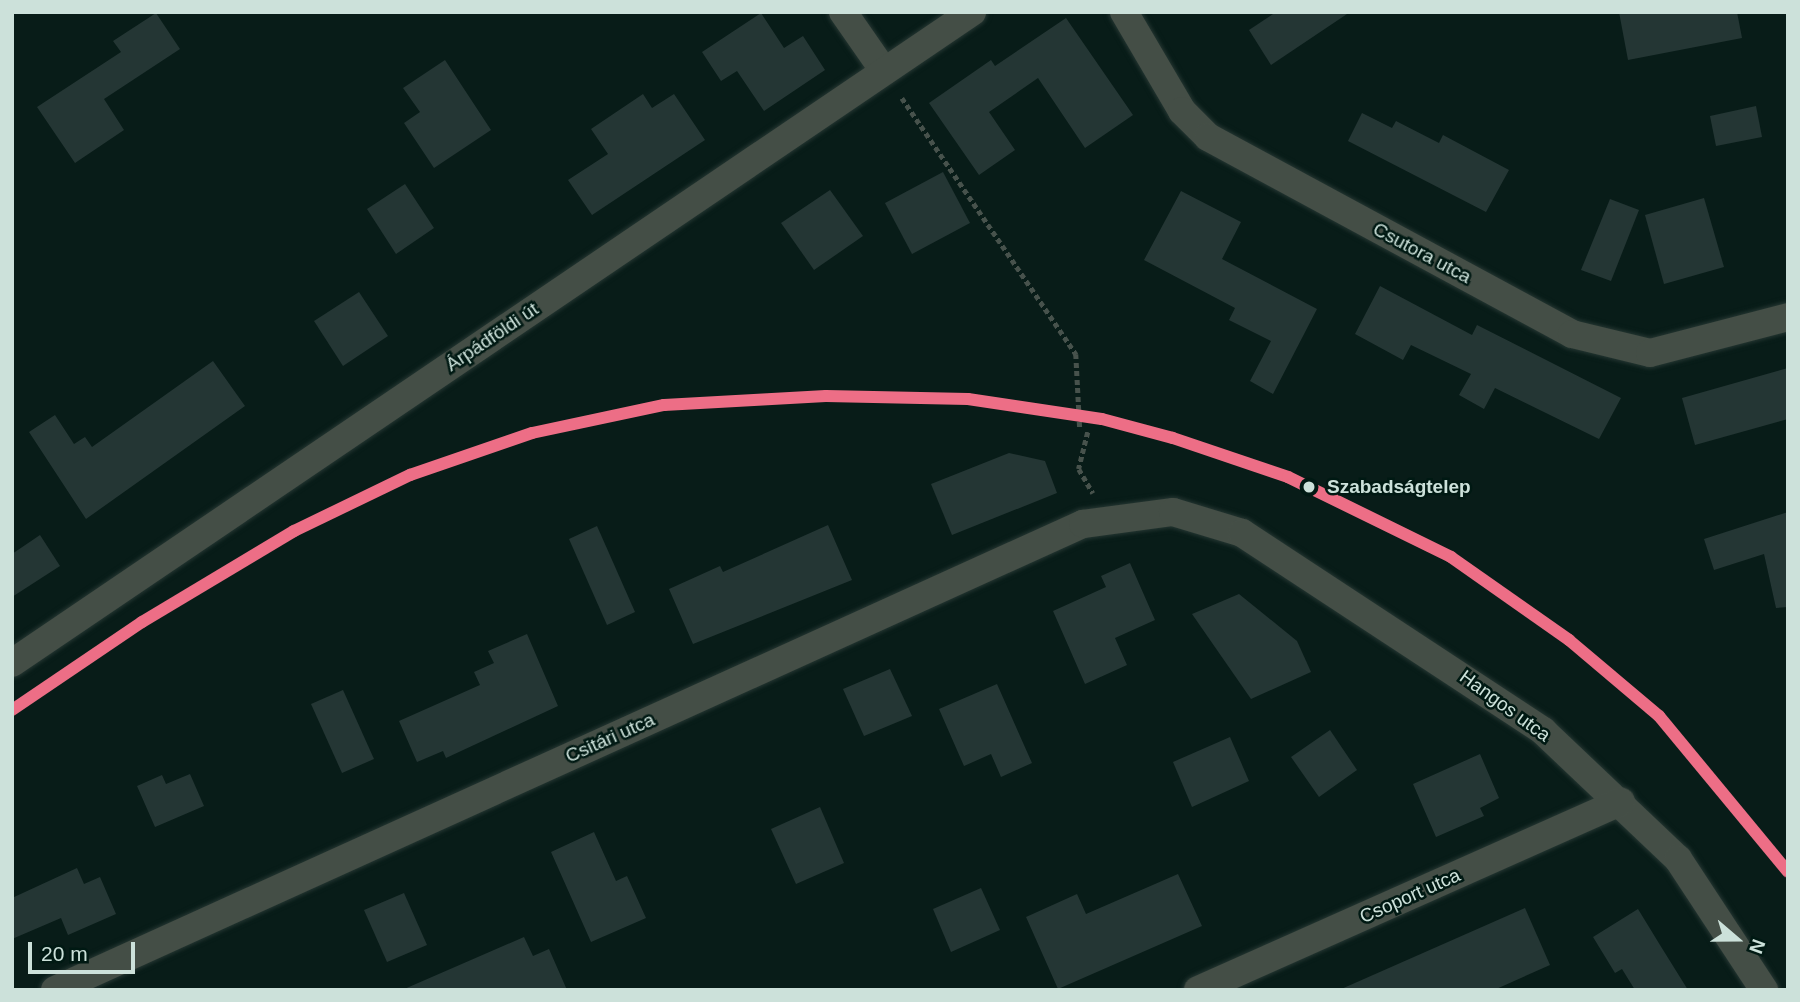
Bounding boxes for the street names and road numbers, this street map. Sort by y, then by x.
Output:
street label: Csutora utca [1369,218,1475,288]
street label: Árpádföldi út [441,298,543,376]
street label: Hangos utca [1455,665,1555,747]
street label: Csitári utca [562,708,658,768]
street label: Csoport utca [1356,864,1464,928]

